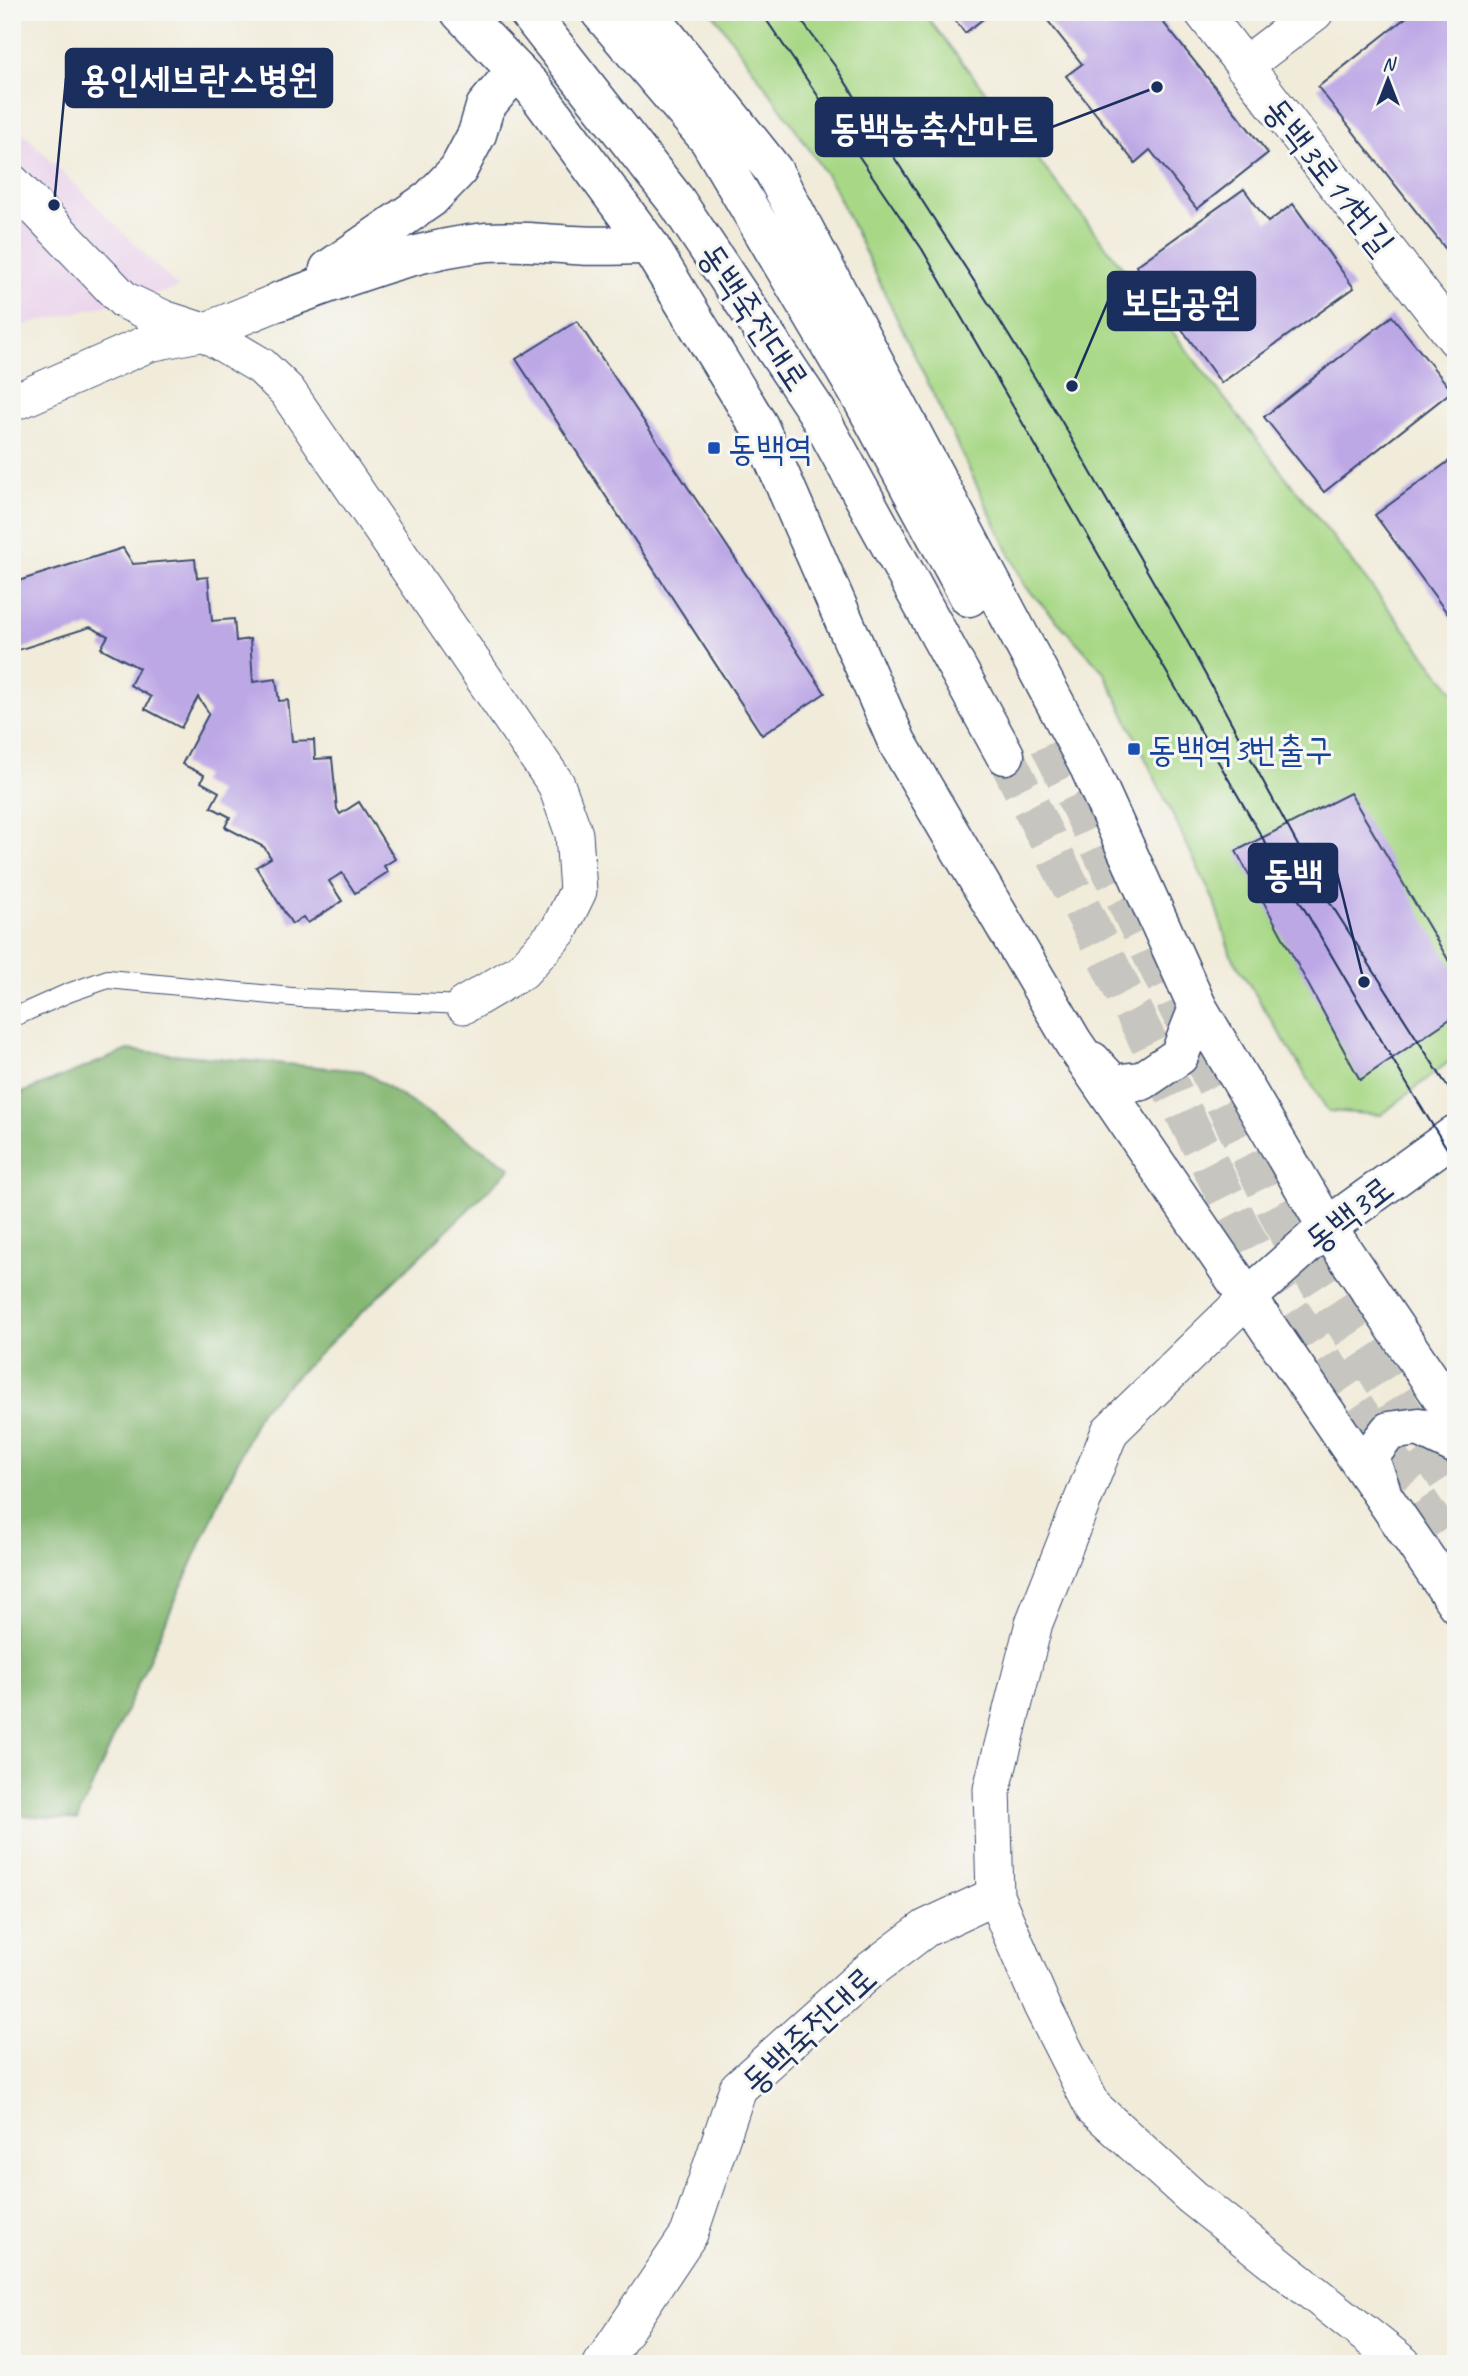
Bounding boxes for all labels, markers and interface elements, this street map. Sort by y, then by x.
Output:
north arrow [1352,46,1422,116]
callout: 용인세브란스병원 [66,49,332,107]
text: N [1382,52,1397,76]
text: 용인세브란스병원 [80,55,318,102]
street label: 동백3로11번길 [1253,88,1405,264]
callout: 동백농축산마트 [816,98,1052,156]
text: 동백농축산마트 [830,104,1038,151]
street label: 동백죽전대로 [688,234,820,400]
callout: 보담공원 [1108,272,1255,330]
text: 보담공원 [1121,278,1241,325]
place label: 동백역 [728,426,813,471]
marker: 동백역 [706,440,722,456]
place label: 동백역3번출구 [1148,727,1333,772]
marker: 동백역3번출구 [1126,741,1142,757]
callout: 동백 [1249,844,1337,902]
text: 동백 [1263,850,1323,897]
street label: 동백3로 [1296,1165,1402,1263]
street label: 동백죽전대로 [732,1956,886,2104]

